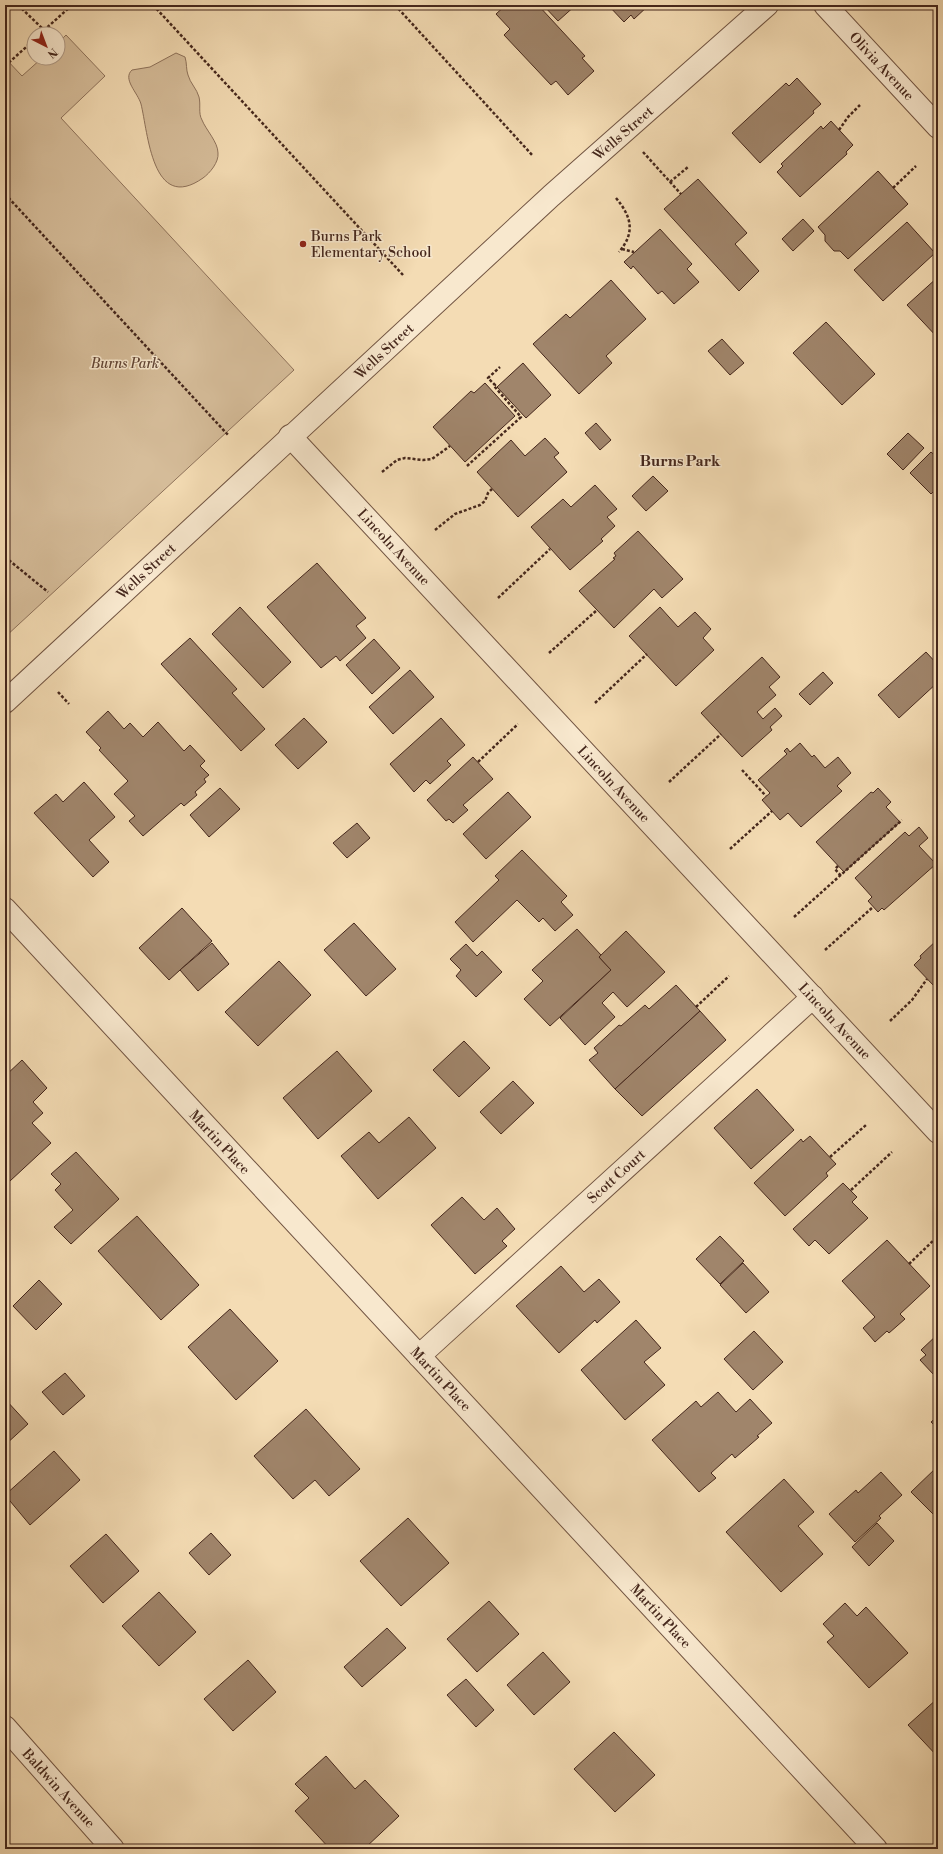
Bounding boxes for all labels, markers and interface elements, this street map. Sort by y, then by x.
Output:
north arrow [26,26,66,66]
street label: Olivia Avenue [845,29,918,105]
text: N [44,45,60,61]
street label: Wells Street [589,103,658,166]
place label: Burns Park Elementary School [310,228,431,262]
marker: Burns Park Elementary School [298,239,308,249]
street label: Wells Street [351,320,418,384]
park label: Burns Park [90,355,159,373]
district label: Burns Park [640,452,721,471]
street label: Lincoln Avenue [353,505,434,590]
street label: Wells Street [113,540,180,604]
street label: Lincoln Avenue [573,742,654,827]
street label: Lincoln Avenue [794,979,875,1064]
street label: Martin Place [185,1107,254,1179]
street label: Scott Court [584,1146,650,1208]
street label: Martin Place [406,1344,475,1416]
street label: Martin Place [626,1581,695,1653]
street label: Baldwin Avenue [17,1744,99,1832]

